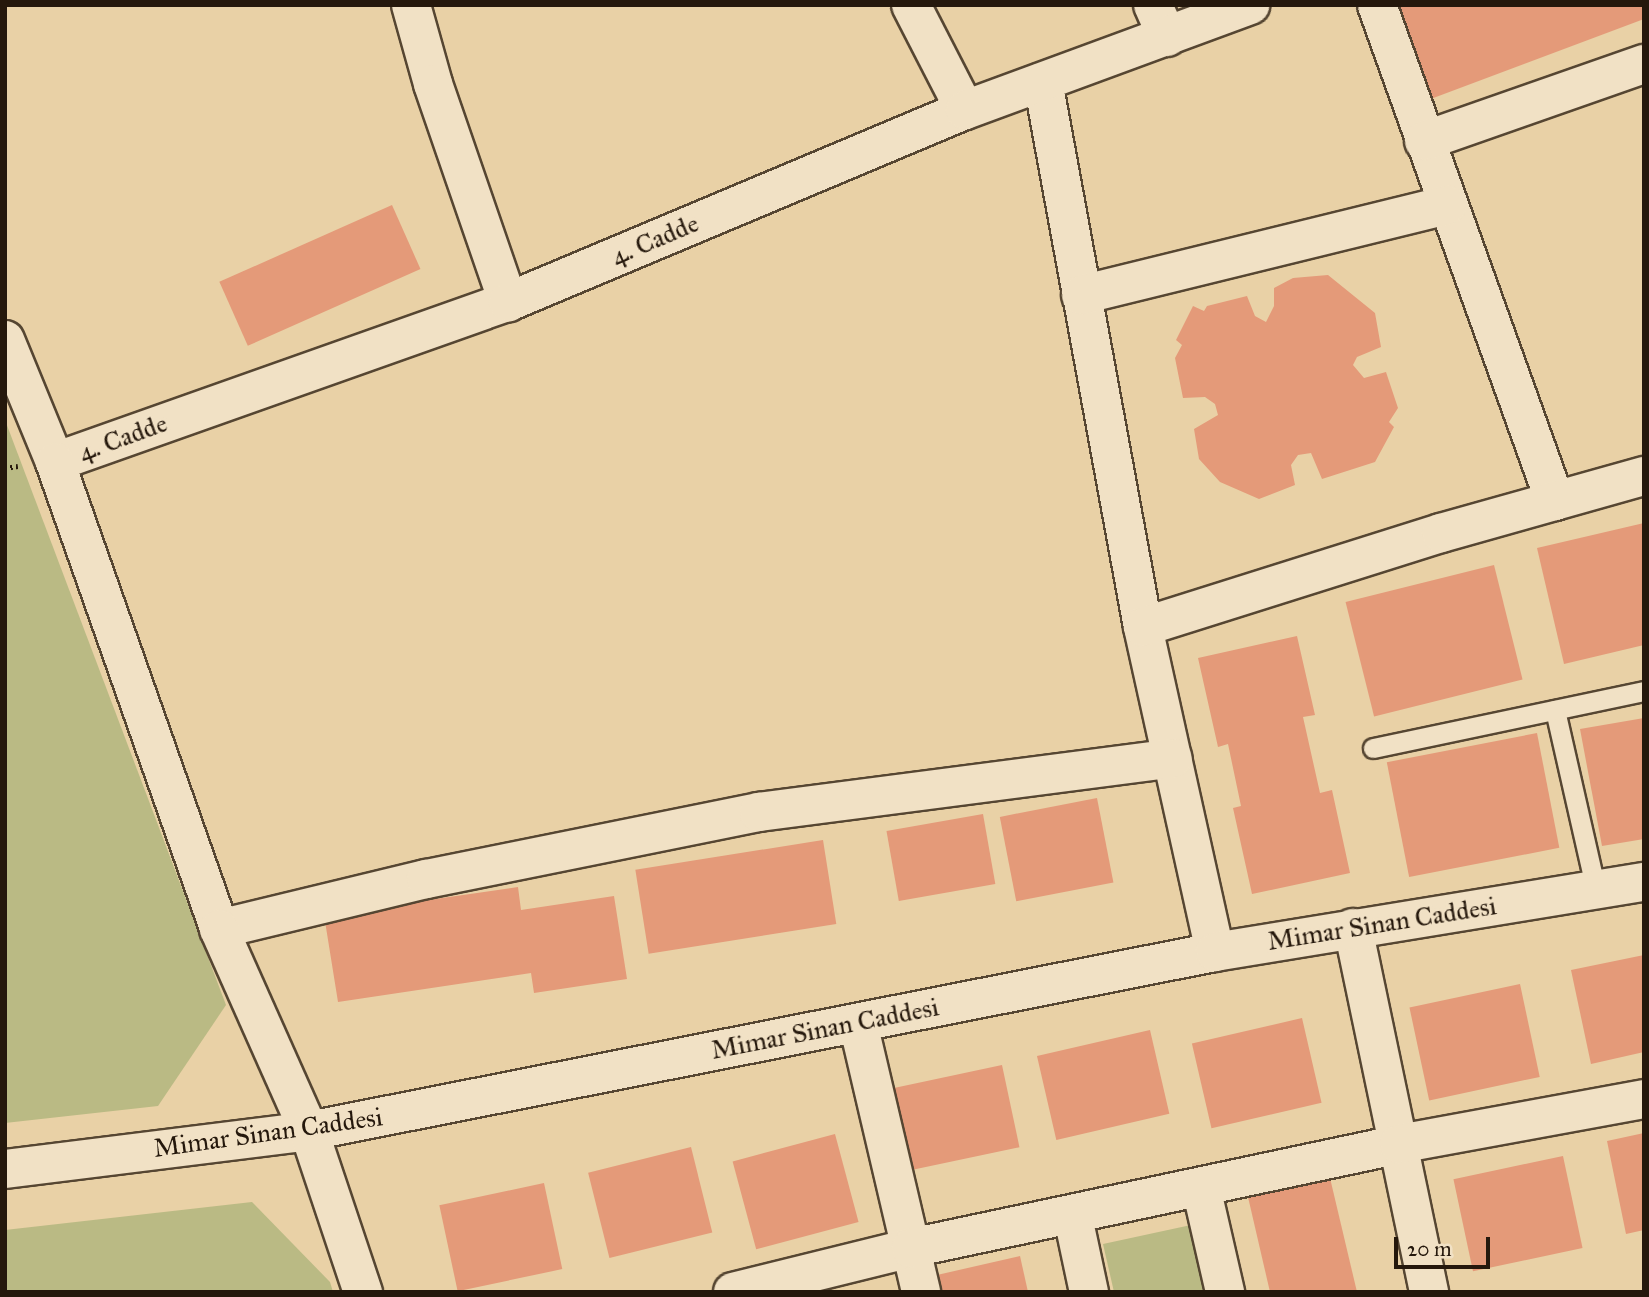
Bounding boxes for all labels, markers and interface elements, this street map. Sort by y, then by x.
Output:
street label: 4. Cadde [607,208,703,272]
street label: 4. Cadde [75,408,171,468]
street label: Mimar Sinan Caddesi [1265,891,1499,957]
street label: Mimar Sinan Caddesi [709,992,941,1066]
street label: Mimar Sinan Caddesi [151,1101,385,1165]
scale bar [1397,1224,1493,1268]
text: 20 m [1407,1236,1452,1262]

